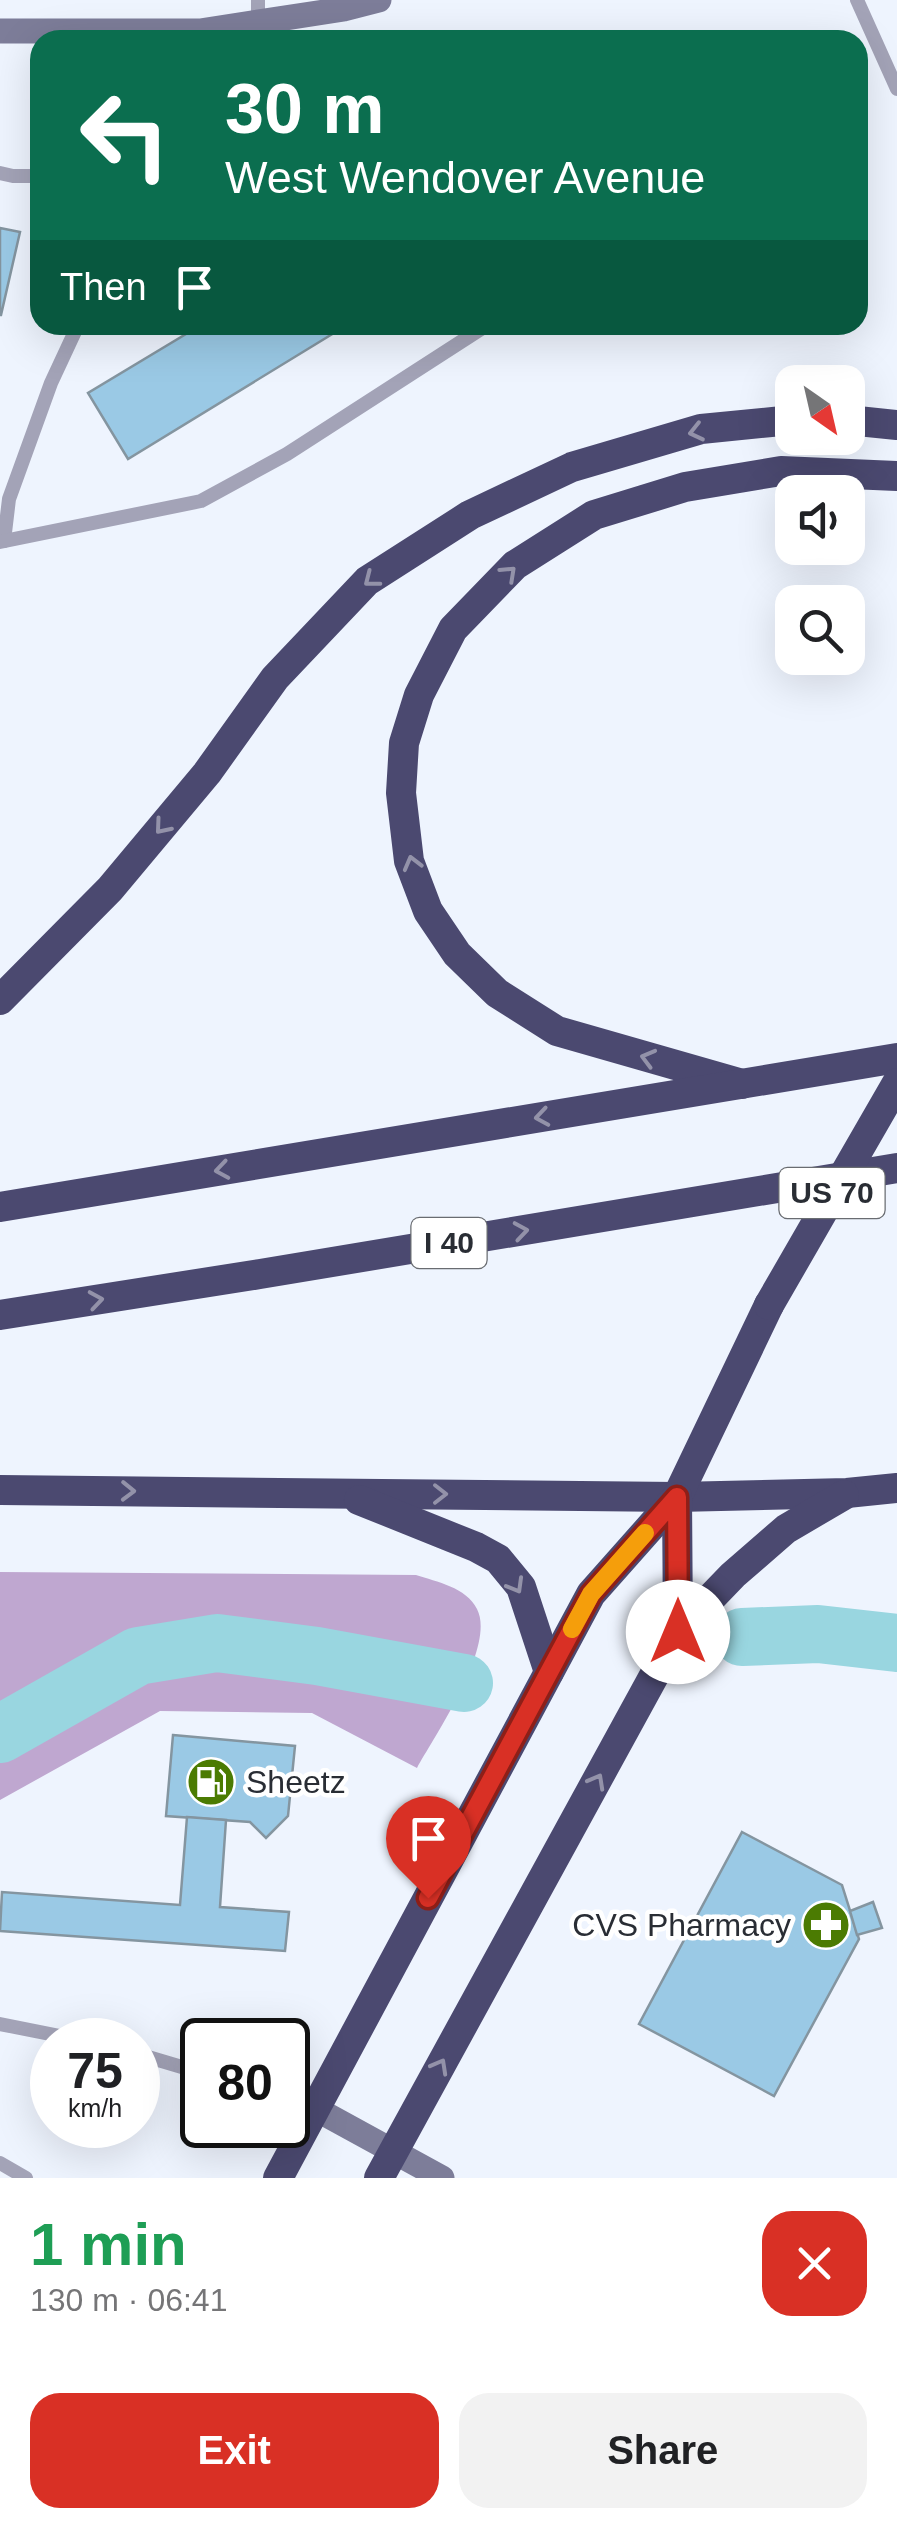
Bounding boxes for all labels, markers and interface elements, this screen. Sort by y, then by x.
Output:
icon: left [60,70,190,200]
text: 30 m [225,70,385,148]
text: West Wendover Avenue [225,152,705,203]
icon: arrive [167,260,222,315]
text: Then [60,266,147,308]
north arrow [775,365,865,455]
map controls [775,365,865,675]
one-way arrow [688,420,705,441]
button: sound [775,475,865,565]
one-way arrow [497,566,516,584]
one-way arrow [365,569,383,586]
button: search [775,585,865,675]
one-way arrow [156,816,174,834]
one-way arrow [403,855,424,872]
one-way arrow [640,1049,657,1070]
one-way arrow [534,1106,551,1127]
one-way arrow [214,1159,230,1180]
road number: US 70 [780,1168,884,1218]
road number: I 40 [412,1218,486,1268]
one-way arrow [513,1221,529,1242]
one-way arrow [88,1290,105,1311]
one-way arrow [120,1481,136,1502]
one-way arrow [432,1483,448,1505]
one-way arrow [504,1575,524,1593]
position arrow [626,1580,730,1684]
fuel station icon: Sheetz [185,1756,237,1808]
place label: Sheetz [246,1764,346,1800]
one-way arrow [584,1774,604,1792]
pin [386,1796,471,1899]
icon: arrive [401,1811,456,1866]
pharmacy icon: CVS Pharmacy [800,1899,852,1951]
place label: CVS Pharmacy [572,1907,791,1943]
speed limit sign: 80 [180,2018,310,2148]
text: 75 [67,2043,123,2099]
one-way arrow [428,2059,448,2077]
text: km/h [68,2094,122,2122]
text: 1 min [30,2211,187,2278]
button: close [762,2211,867,2316]
text: 130 m · 06:41 [30,2282,227,2318]
button: Exit [30,2393,439,2508]
button: Share [459,2393,867,2508]

